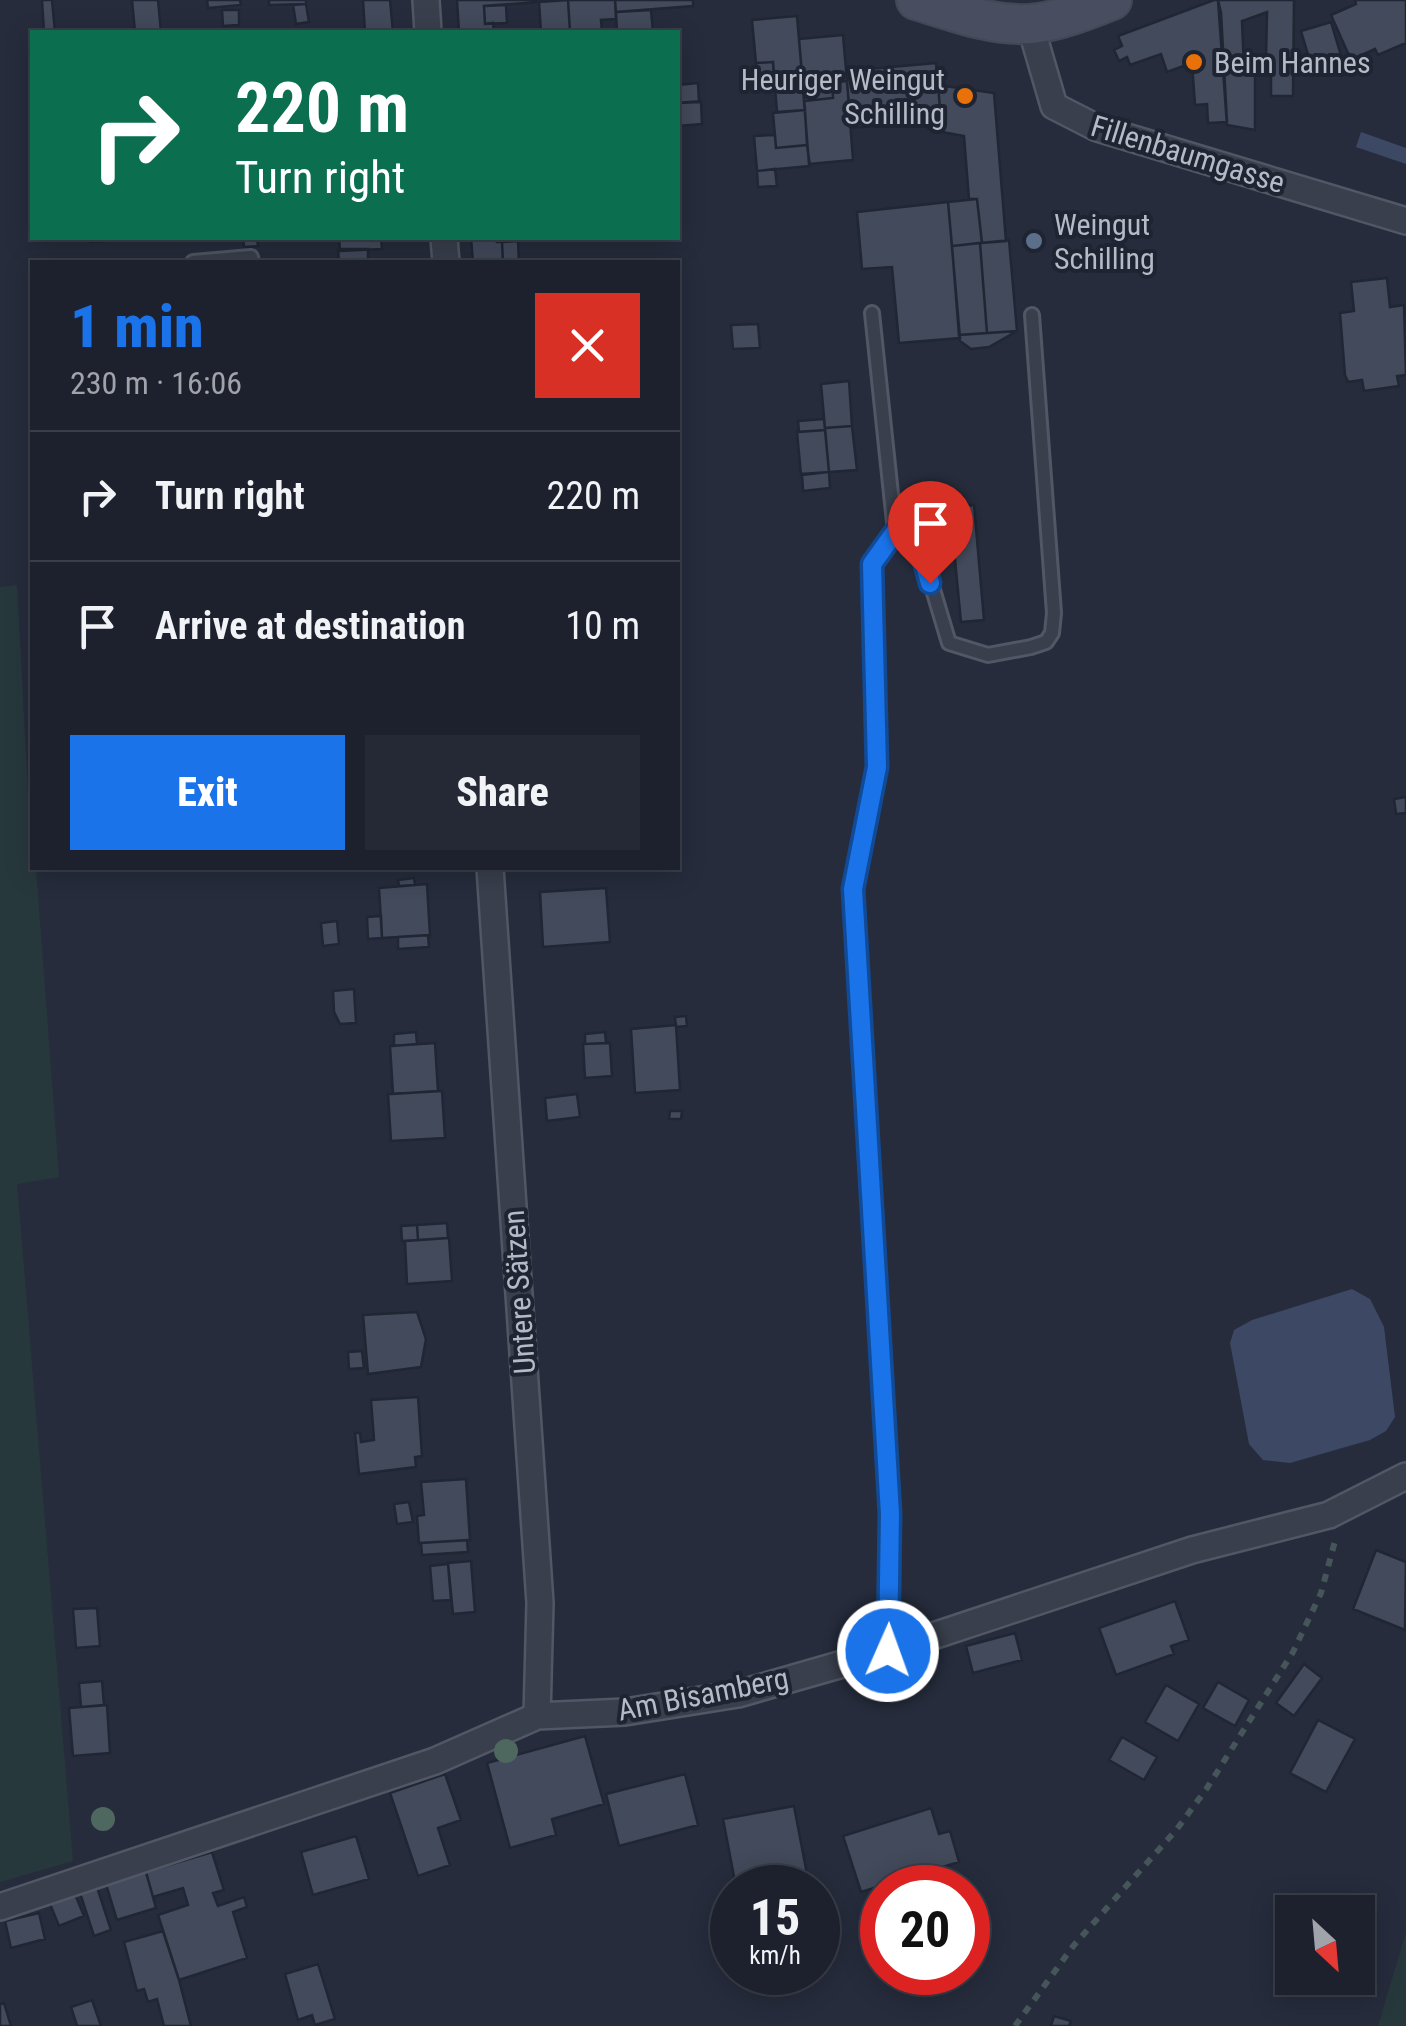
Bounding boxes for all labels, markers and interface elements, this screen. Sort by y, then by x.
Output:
place label: Beim Hannes [1214,45,1371,80]
marker: Beim Hannes [1183,51,1205,73]
place label: Heuriger Weingut Schilling [741,62,945,131]
text: 220 m [235,67,409,149]
icon: right [70,70,200,200]
marker: Heuriger Weingut Schilling [954,85,976,107]
street label: Fillenbaumgasse [1087,108,1289,200]
text: Turn right [235,151,405,204]
place label: Weingut Schilling [1054,207,1155,276]
marker: Weingut Schilling [1023,230,1045,252]
text: 1 min [70,291,204,362]
button: close [535,293,640,398]
text: 230 m · 16:06 [70,364,242,402]
icon: right [70,469,125,524]
text: Turn right [155,474,305,518]
text: 220 m [546,474,640,518]
pin [888,481,973,584]
icon: arrive [903,496,958,551]
icon: arrive [70,599,125,654]
text: Arrive at destination [155,604,465,648]
text: 10 m [565,604,640,648]
button: Exit [70,735,345,850]
button: Share [365,735,640,850]
street label: Untere Sätzen [496,1209,542,1375]
position arrow [836,1599,940,1703]
street label: Am Bisamberg [615,1660,791,1728]
speed limit sign: 20 [860,1865,990,1995]
text: 15 [750,1889,800,1947]
north arrow [1275,1895,1375,1995]
map controls [1275,1895,1375,1995]
text: km/h [749,1941,801,1970]

